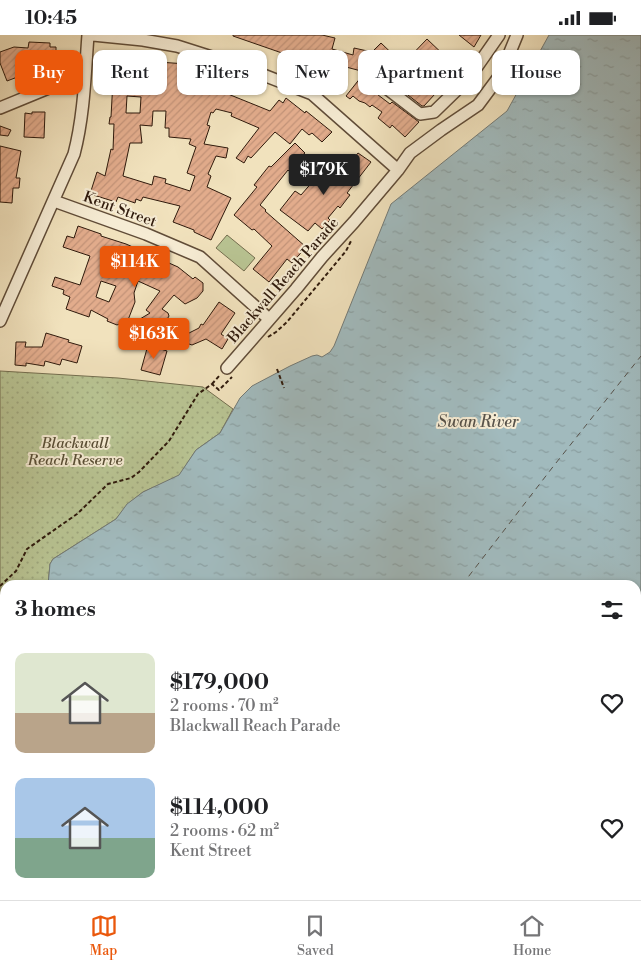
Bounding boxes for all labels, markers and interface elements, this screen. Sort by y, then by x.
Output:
text: 10:45 [25,6,77,30]
chip: Buy [15,50,83,95]
chip: Rent [93,50,167,95]
chip: Filters [177,50,267,95]
chip: New [277,50,348,95]
chip: Apartment [358,50,482,95]
chip: House [492,50,580,95]
pin: $179K [289,154,359,196]
text: $179K [300,160,348,180]
street label: Kent Street [81,187,160,232]
street label: Blackwall Reach Parade [223,214,343,348]
pin: $114K [100,245,170,288]
text: $114K [111,252,159,272]
pin: $163K [119,317,189,360]
text: $163K [129,324,179,344]
water label: Swan River [437,412,520,432]
park label: Blackwall Reach Reserve [27,434,122,470]
icon: filters [598,596,626,624]
text: 3 homes [15,597,96,623]
text: $179,000 [170,670,269,696]
icon: home [55,673,115,733]
icon: heart [598,689,626,717]
text: 2 rooms · 70 m² [170,696,279,716]
text: Blackwall Reach Parade [170,716,341,736]
text: $114,000 [170,795,269,821]
icon: home [55,798,115,858]
icon: heart [598,814,626,842]
text: 2 rooms · 62 m² [170,821,279,841]
text: Kent Street [170,841,252,861]
tab: Map [90,912,118,960]
tab: Saved [297,912,334,960]
tab: Home [513,912,551,960]

